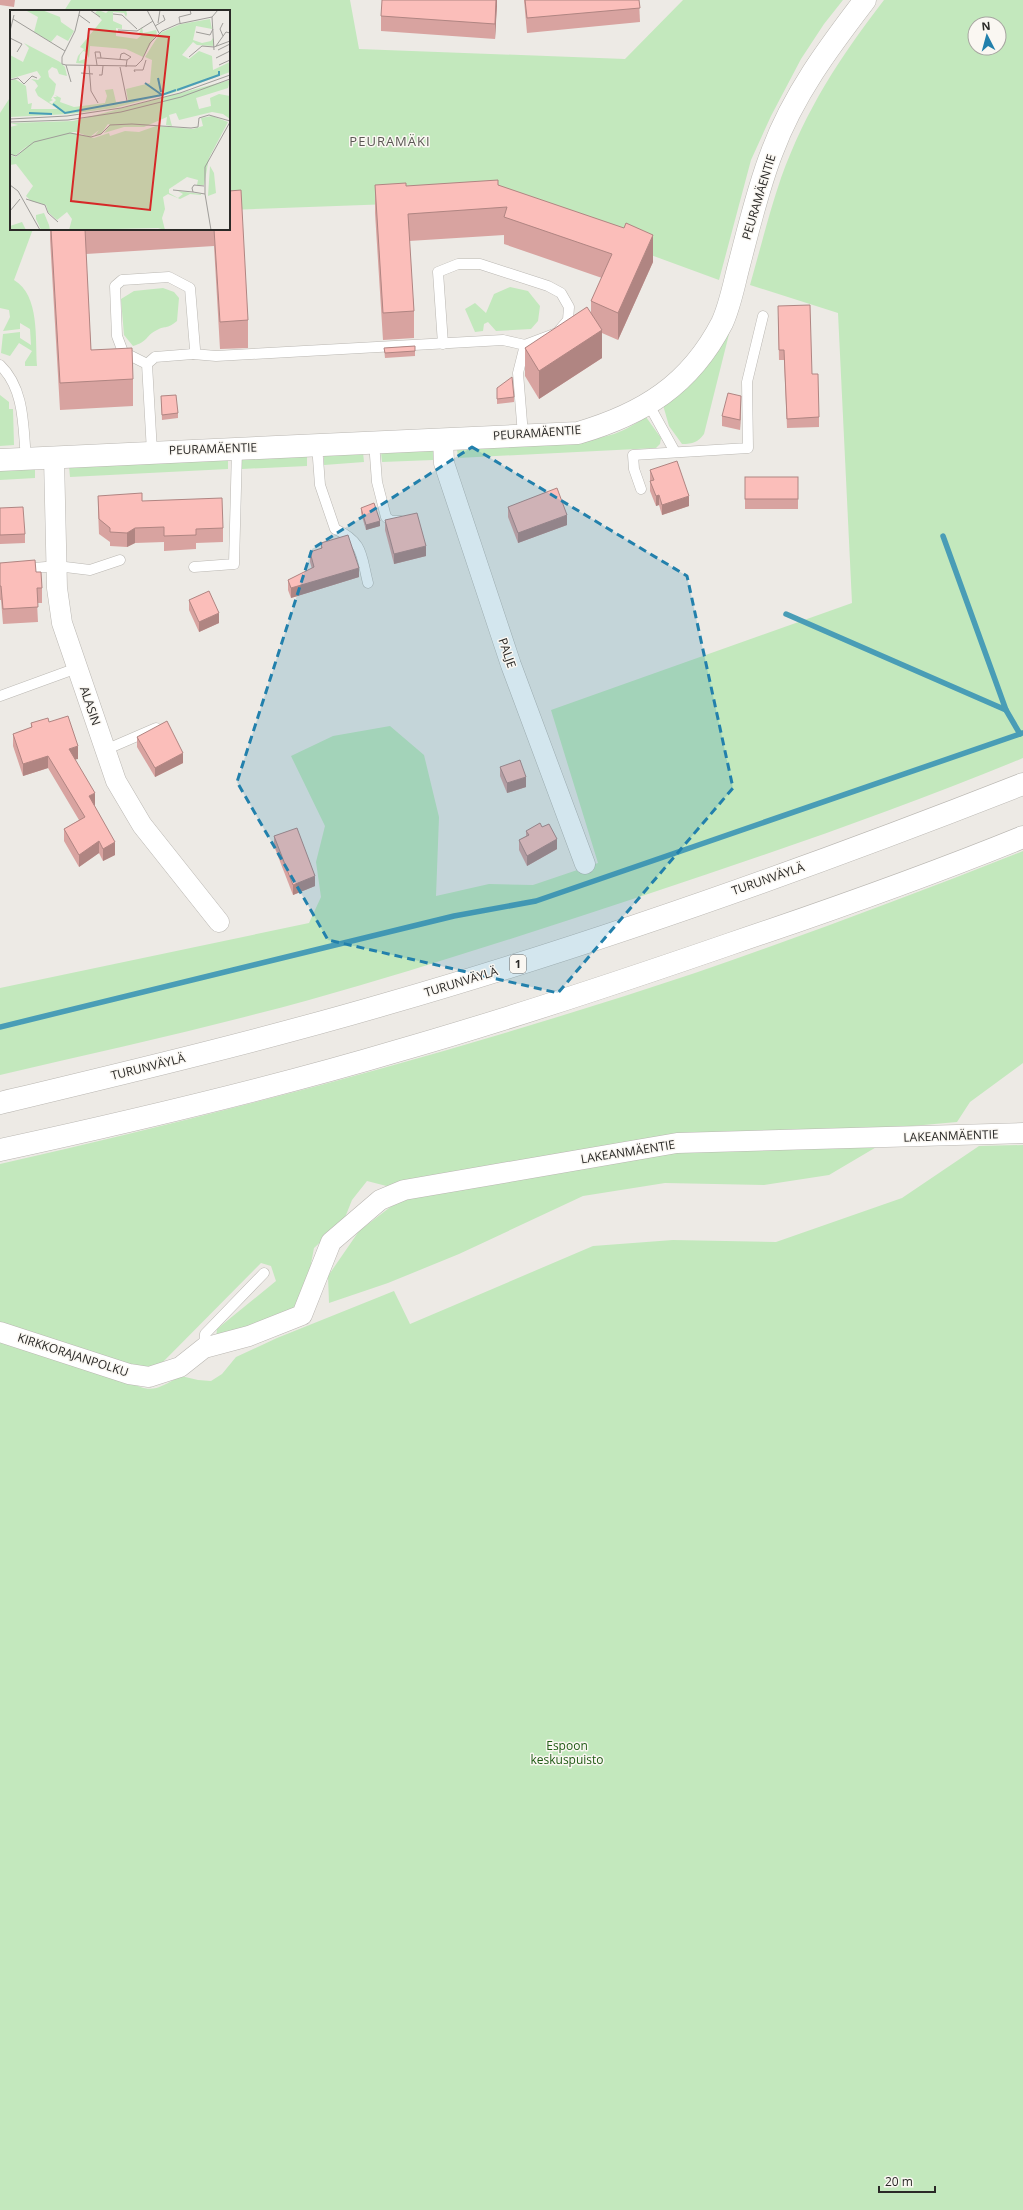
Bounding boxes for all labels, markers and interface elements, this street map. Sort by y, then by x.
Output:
inset map [10,10,230,230]
north arrow [967,16,1007,56]
text: N [981,18,991,33]
district label: PEURAMÄKI [349,132,431,150]
street label: PEURAMÄENTIE [737,152,780,242]
street label: PEURAMÄENTIE [492,421,582,444]
street label: PEURAMÄENTIE [169,438,257,459]
street label: PALJE [494,635,521,670]
street label: ALASIN [76,684,105,728]
street label: TURUNVÄYLÄ [729,858,807,899]
road number: 1 [510,955,526,973]
street label: TURUNVÄYLÄ [422,962,500,1001]
street label: TURUNVÄYLÄ [109,1049,187,1084]
street label: LAKEANMÄENTIE [903,1125,999,1146]
street label: LAKEANMÄENTIE [580,1136,676,1167]
street label: KIRKKORAJANPOLKU [15,1329,131,1381]
park label: Espoon keskuspuisto [530,1737,604,1768]
scale bar [879,2168,935,2194]
text: 20 m [885,2173,913,2190]

